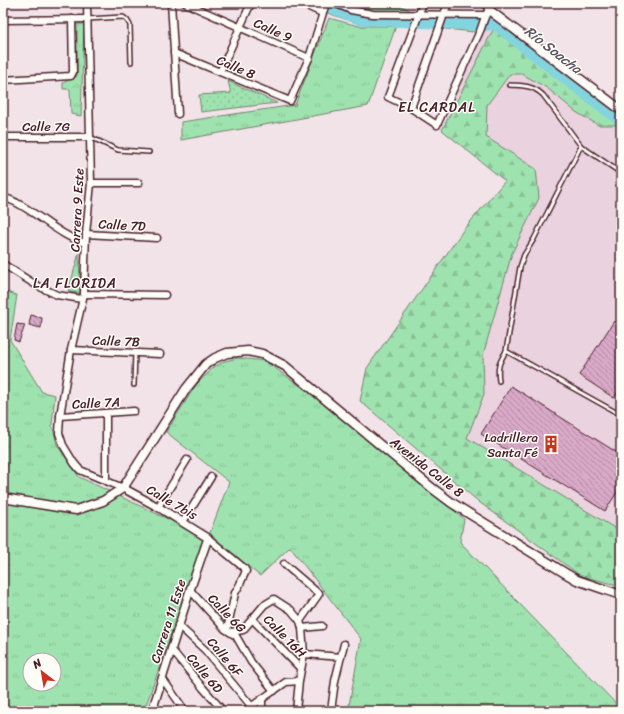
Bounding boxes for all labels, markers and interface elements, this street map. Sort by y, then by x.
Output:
street label: Calle 9 [250,11,296,49]
water label: Río Soacha [519,19,588,81]
street label: Calle 8 [213,49,259,85]
district label: EL CARDAL [398,95,476,120]
street label: Calle 7G [22,115,70,138]
street label: Carrera 9 Este [63,167,91,253]
street label: Calle 7D [98,212,146,238]
district label: LA FLORIDA [33,271,117,296]
street label: Calle 7B [92,329,140,353]
street label: Calle 7A [71,390,121,416]
place label: Ladrillera Santa Fé [484,426,538,464]
street label: Avenida Calle 8 [384,430,469,503]
building icon: Ladrillera Santa Fé [541,434,561,454]
street label: Calle 7bis [142,478,203,526]
street label: Carrera 11 Este [144,576,193,666]
street label: Calle 6G [202,588,252,638]
street label: Calle 16H [258,609,313,664]
street label: Calle 6F [201,632,249,683]
street label: Calle 6D [181,647,229,699]
north arrow [22,652,62,692]
text: N [28,654,46,674]

